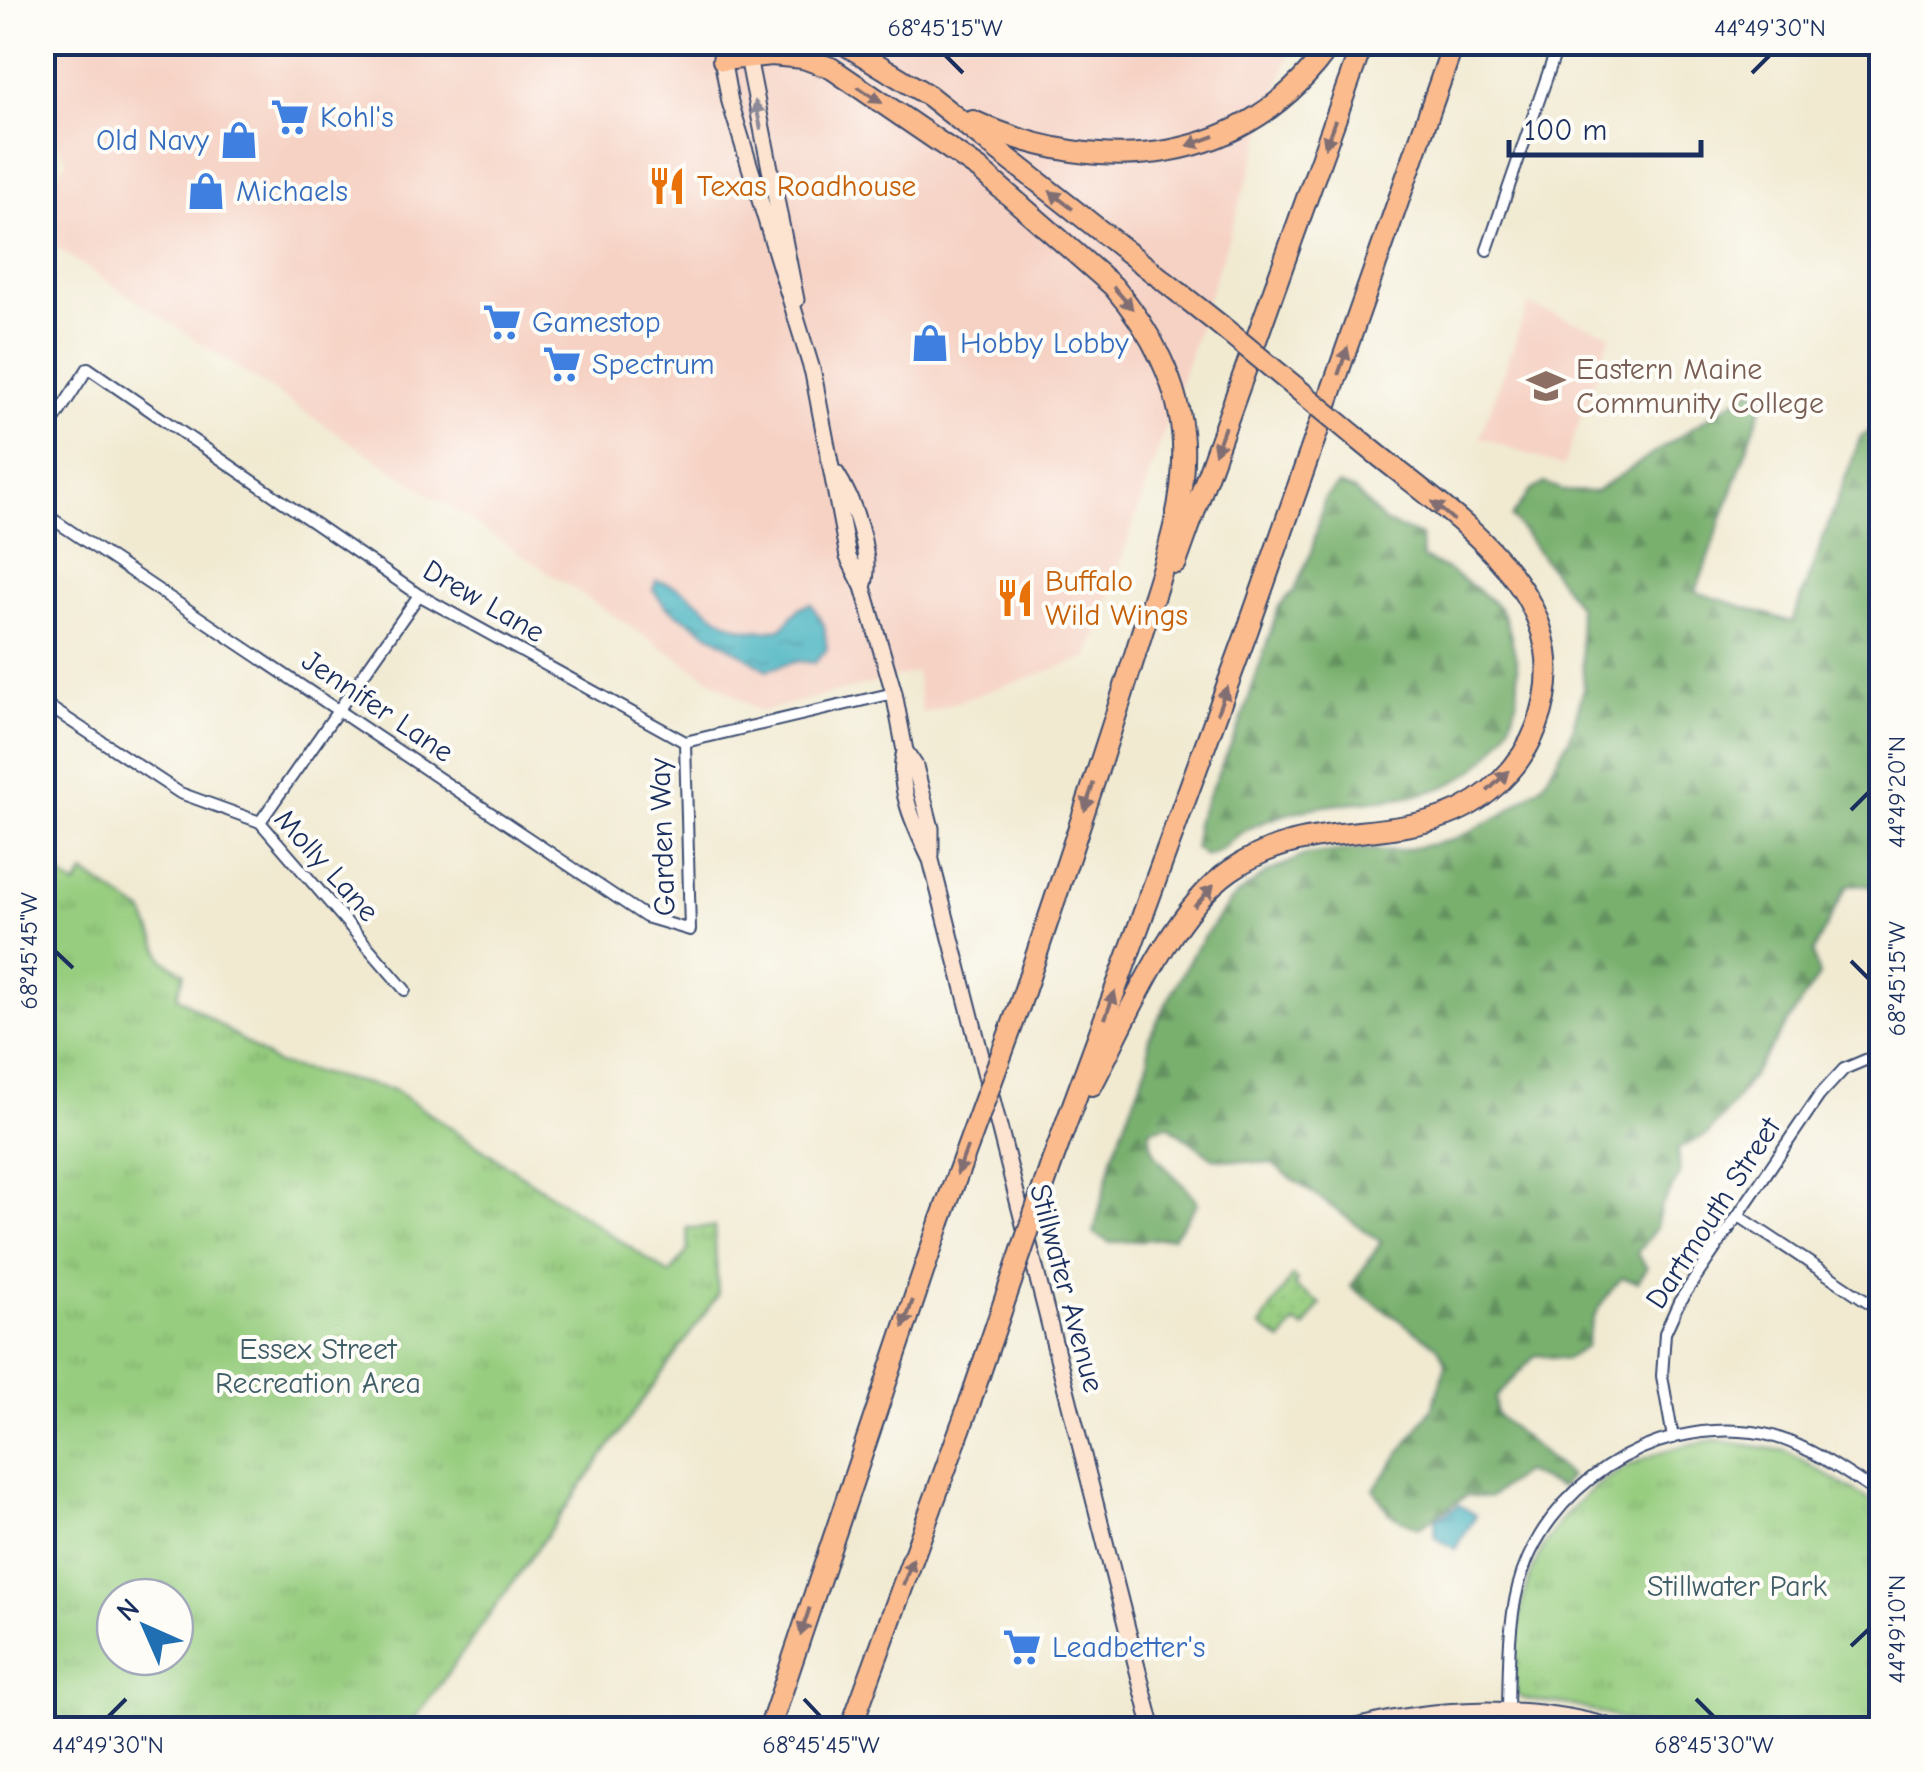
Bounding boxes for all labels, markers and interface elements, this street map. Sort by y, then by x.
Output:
text: 68°45'15"W [887,13,1003,42]
text: 44°49'30"N [1714,13,1826,42]
one-way arrow [857,85,884,104]
scale bar [1509,95,1702,157]
supermarket icon: Kohl's [269,96,311,138]
one-way arrow [750,99,765,130]
place label: Kohl's [320,100,394,135]
text: 100 m [1524,113,1607,148]
shop icon: Old Navy [218,119,260,161]
one-way arrow [1322,120,1337,150]
place label: Old Navy [96,123,210,158]
one-way arrow [1185,134,1215,149]
restaurant icon: Texas Roadhouse [646,165,688,207]
place label: Texas Roadhouse [697,169,916,204]
shop icon: Michaels [185,170,227,212]
place label: Michaels [236,174,348,209]
one-way arrow [1048,190,1074,211]
one-way arrow [1112,285,1134,310]
supermarket icon: Gamestop [481,301,523,343]
place label: Gamestop [532,305,661,340]
shop icon: Hobby Lobby [909,322,951,364]
place label: Hobby Lobby [960,326,1129,361]
supermarket icon: Spectrum [541,343,583,385]
one-way arrow [1336,345,1351,375]
place label: Spectrum [592,347,715,382]
place label: Eastern Maine Community College [1576,352,1824,421]
school or university icon: Eastern Maine Community College [1525,365,1567,407]
one-way arrow [1212,426,1227,456]
one-way arrow [1431,500,1456,522]
street label: Drew Lane [417,553,551,650]
place label: Buffalo Wild Wings [1045,564,1188,633]
restaurant icon: Buffalo Wild Wings [994,577,1036,619]
street label: Jennifer Lane [295,643,460,770]
one-way arrow [1215,685,1230,715]
text: 44°49'20"N [1882,736,1911,848]
street label: Garden Way [642,757,683,917]
one-way arrow [1486,770,1510,793]
one-way arrow [1080,782,1095,812]
street label: Molly Lane [267,802,386,929]
one-way arrow [1193,884,1215,909]
text: 68°45'45"W [14,892,43,1010]
text: 68°45'15"W [1882,921,1911,1037]
one-way arrow [1103,990,1118,1020]
street label: Dartmouth Street [1639,1110,1789,1315]
one-way arrow [954,1147,969,1177]
street label: Stillwater Avenue [1022,1180,1111,1396]
one-way arrow [900,1300,915,1330]
park label: Essex Street Recreation Area [215,1332,421,1401]
one-way arrow [901,1557,916,1587]
park label: Stillwater Park [1647,1569,1828,1604]
text: 44°49'10"N [1882,1574,1911,1684]
north arrow [95,1577,195,1677]
text: N [110,1592,146,1628]
one-way arrow [796,1607,811,1637]
supermarket icon: Leadbetter's [1001,1626,1043,1668]
place label: Leadbetter's [1052,1630,1206,1665]
text: 44°49'30"N [52,1730,164,1759]
text: 68°45'45"W [762,1730,880,1759]
text: 68°45'30"W [1654,1730,1774,1759]

